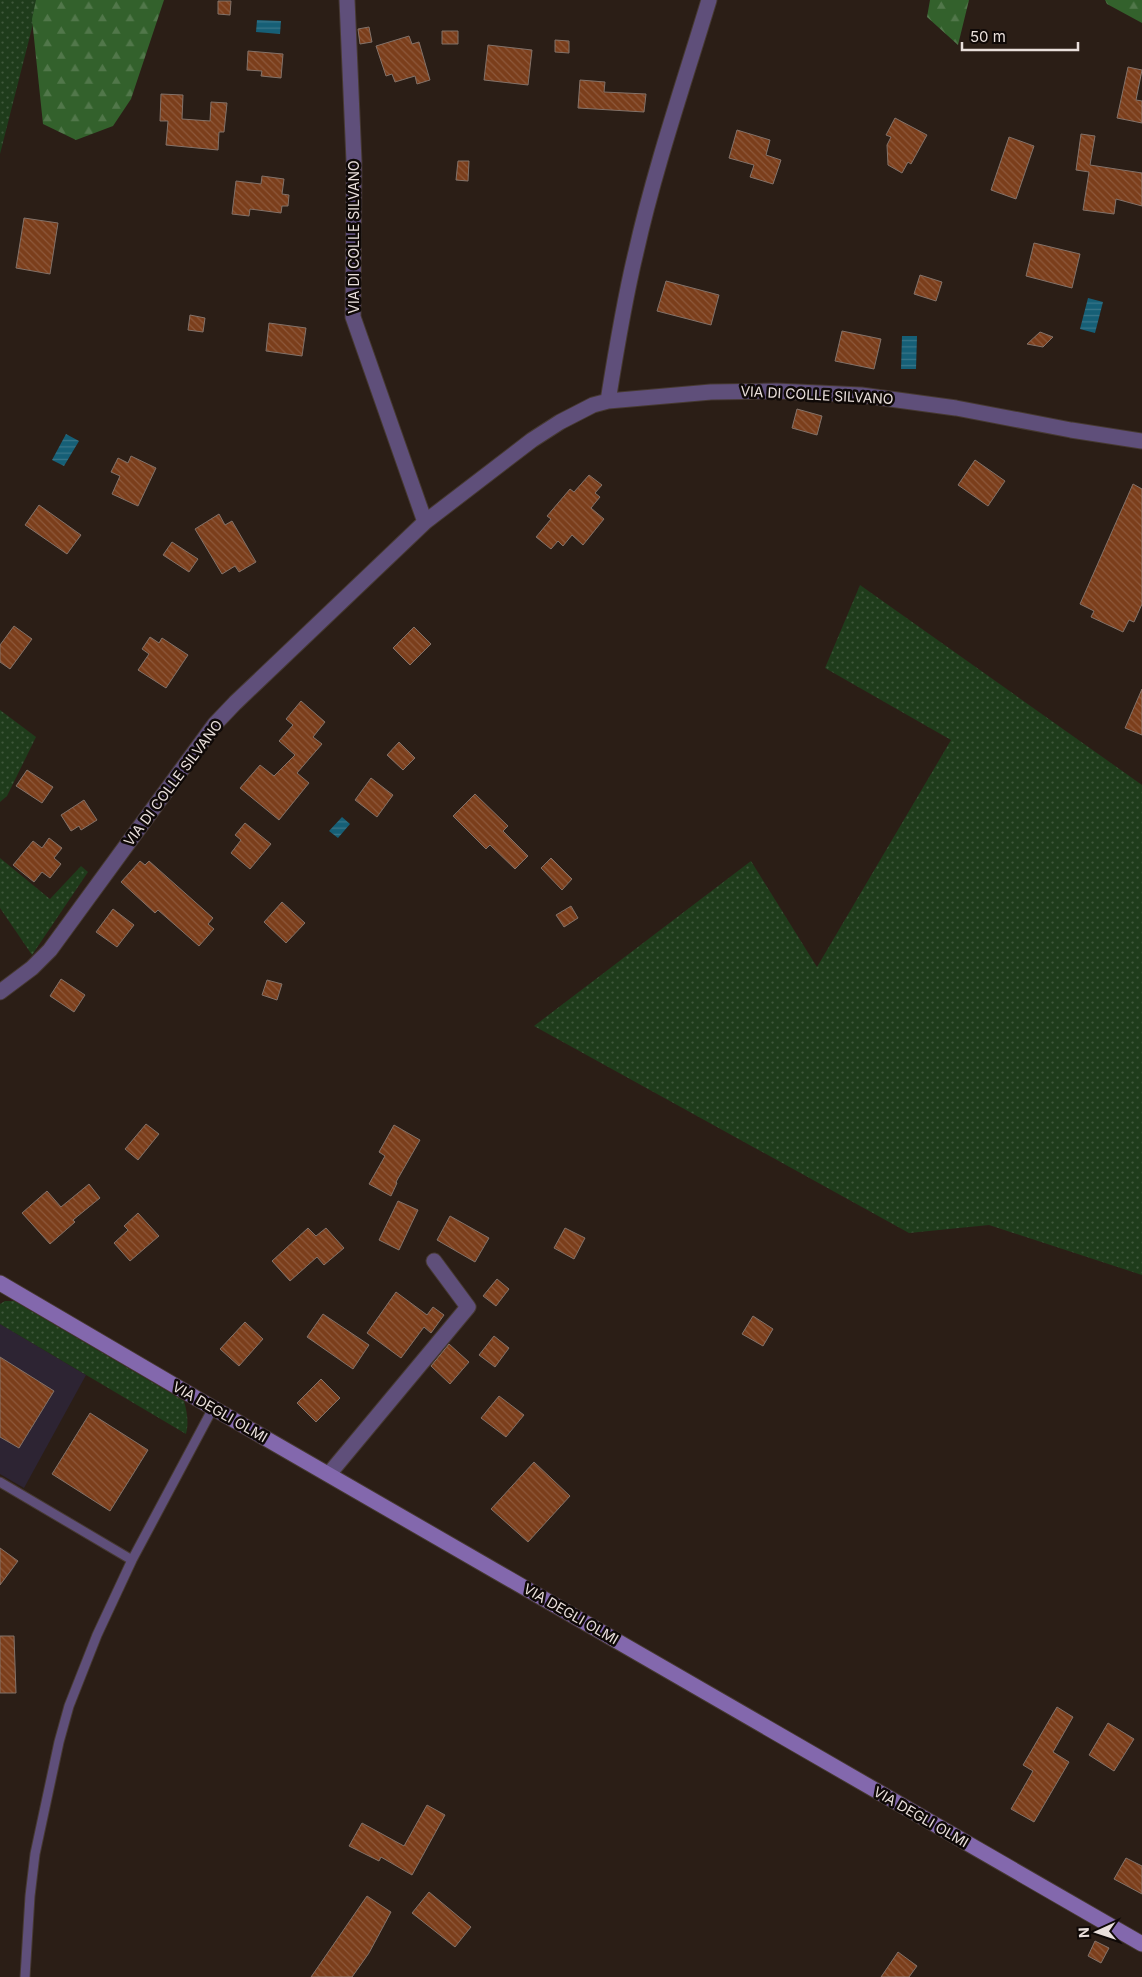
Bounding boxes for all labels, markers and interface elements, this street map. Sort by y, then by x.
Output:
scale bar [962,20,1078,52]
text: 50 m [970,27,1006,46]
street label: VIA DI COLLE SILVANO [345,160,362,314]
street label: VIA DI COLLE SILVANO [740,382,894,407]
street label: VIA DI COLLE SILVANO [120,716,226,849]
street label: VIA DEGLI OLMI [170,1378,271,1446]
street label: VIA DEGLI OLMI [521,1580,622,1648]
street label: VIA DEGLI OLMI [871,1783,972,1851]
north arrow [1072,1907,1122,1957]
text: N [1075,1927,1092,1938]

